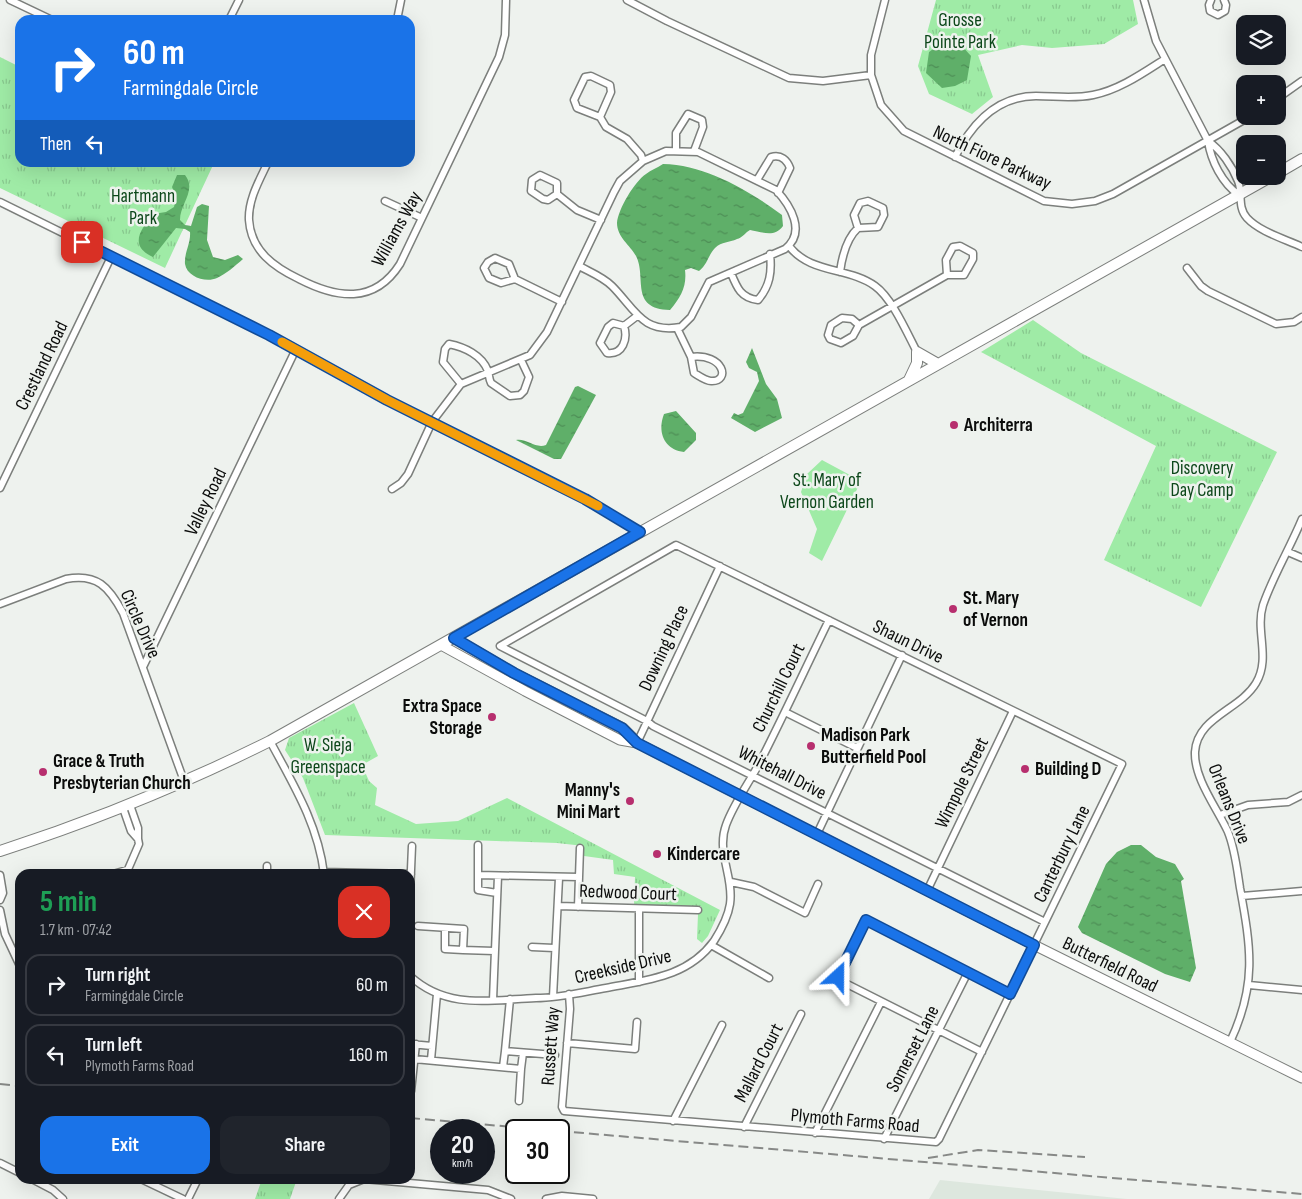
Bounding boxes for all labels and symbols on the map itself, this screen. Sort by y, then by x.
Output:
park label: Grosse Pointe Park [924,9,997,54]
street label: North Fiore Parkway [929,121,1055,196]
park label: Hartmann Park [111,185,175,230]
street label: Williams Way [367,187,427,271]
pin [61,221,103,263]
street label: Crestland Road [11,318,73,414]
place label: Architerra [963,414,1033,437]
marker: Architerra [948,419,960,431]
park label: Discovery Day Camp [1170,457,1234,502]
street label: Valley Road [180,465,232,539]
park label: St. Mary of Vernon Garden [780,469,874,514]
street label: Circle Drive [115,586,165,662]
place label: St. Mary of Vernon [963,587,1028,632]
street label: Downing Place [634,601,694,695]
marker: St. Mary of Vernon [947,603,959,615]
street label: Shaun Drive [869,615,947,669]
street label: Churchill Court [748,640,810,736]
place label: Extra Space Storage [403,695,482,740]
marker: Extra Space Storage [486,711,498,723]
place label: Madison Park Butterfield Pool [821,724,926,769]
park label: W. Sieja Greenspace [290,734,366,779]
street label: Wimpole Street [930,734,994,832]
marker: Madison Park Butterfield Pool [805,740,817,752]
street label: Whitehall Drive [734,741,830,805]
place label: Grace & Truth Presbyterian Church [53,750,191,795]
place label: Building D [1035,758,1102,781]
street label: Orleans Drive [1203,761,1255,847]
marker: Building D [1019,763,1031,775]
marker: Grace & Truth Presbyterian Church [37,766,49,778]
place label: Manny's Mini Mart [557,779,620,824]
marker: Manny's Mini Mart [624,795,636,807]
street label: Canterbury Lane [1029,802,1095,906]
place label: Kindercare [667,843,740,866]
marker: Kindercare [651,848,663,860]
street label: Redwood Court [579,880,677,906]
street label: Butterfield Road [1059,932,1161,998]
street label: Creekside Drive [572,945,674,989]
position arrow [811,950,863,1002]
street label: Somerset Lane [881,1002,945,1096]
street label: Russett Way [537,1005,565,1086]
street label: Mallard Court [729,1020,789,1106]
street label: Plymoth Farms Road [790,1104,920,1138]
speed limit sign: 30 [505,1119,570,1184]

